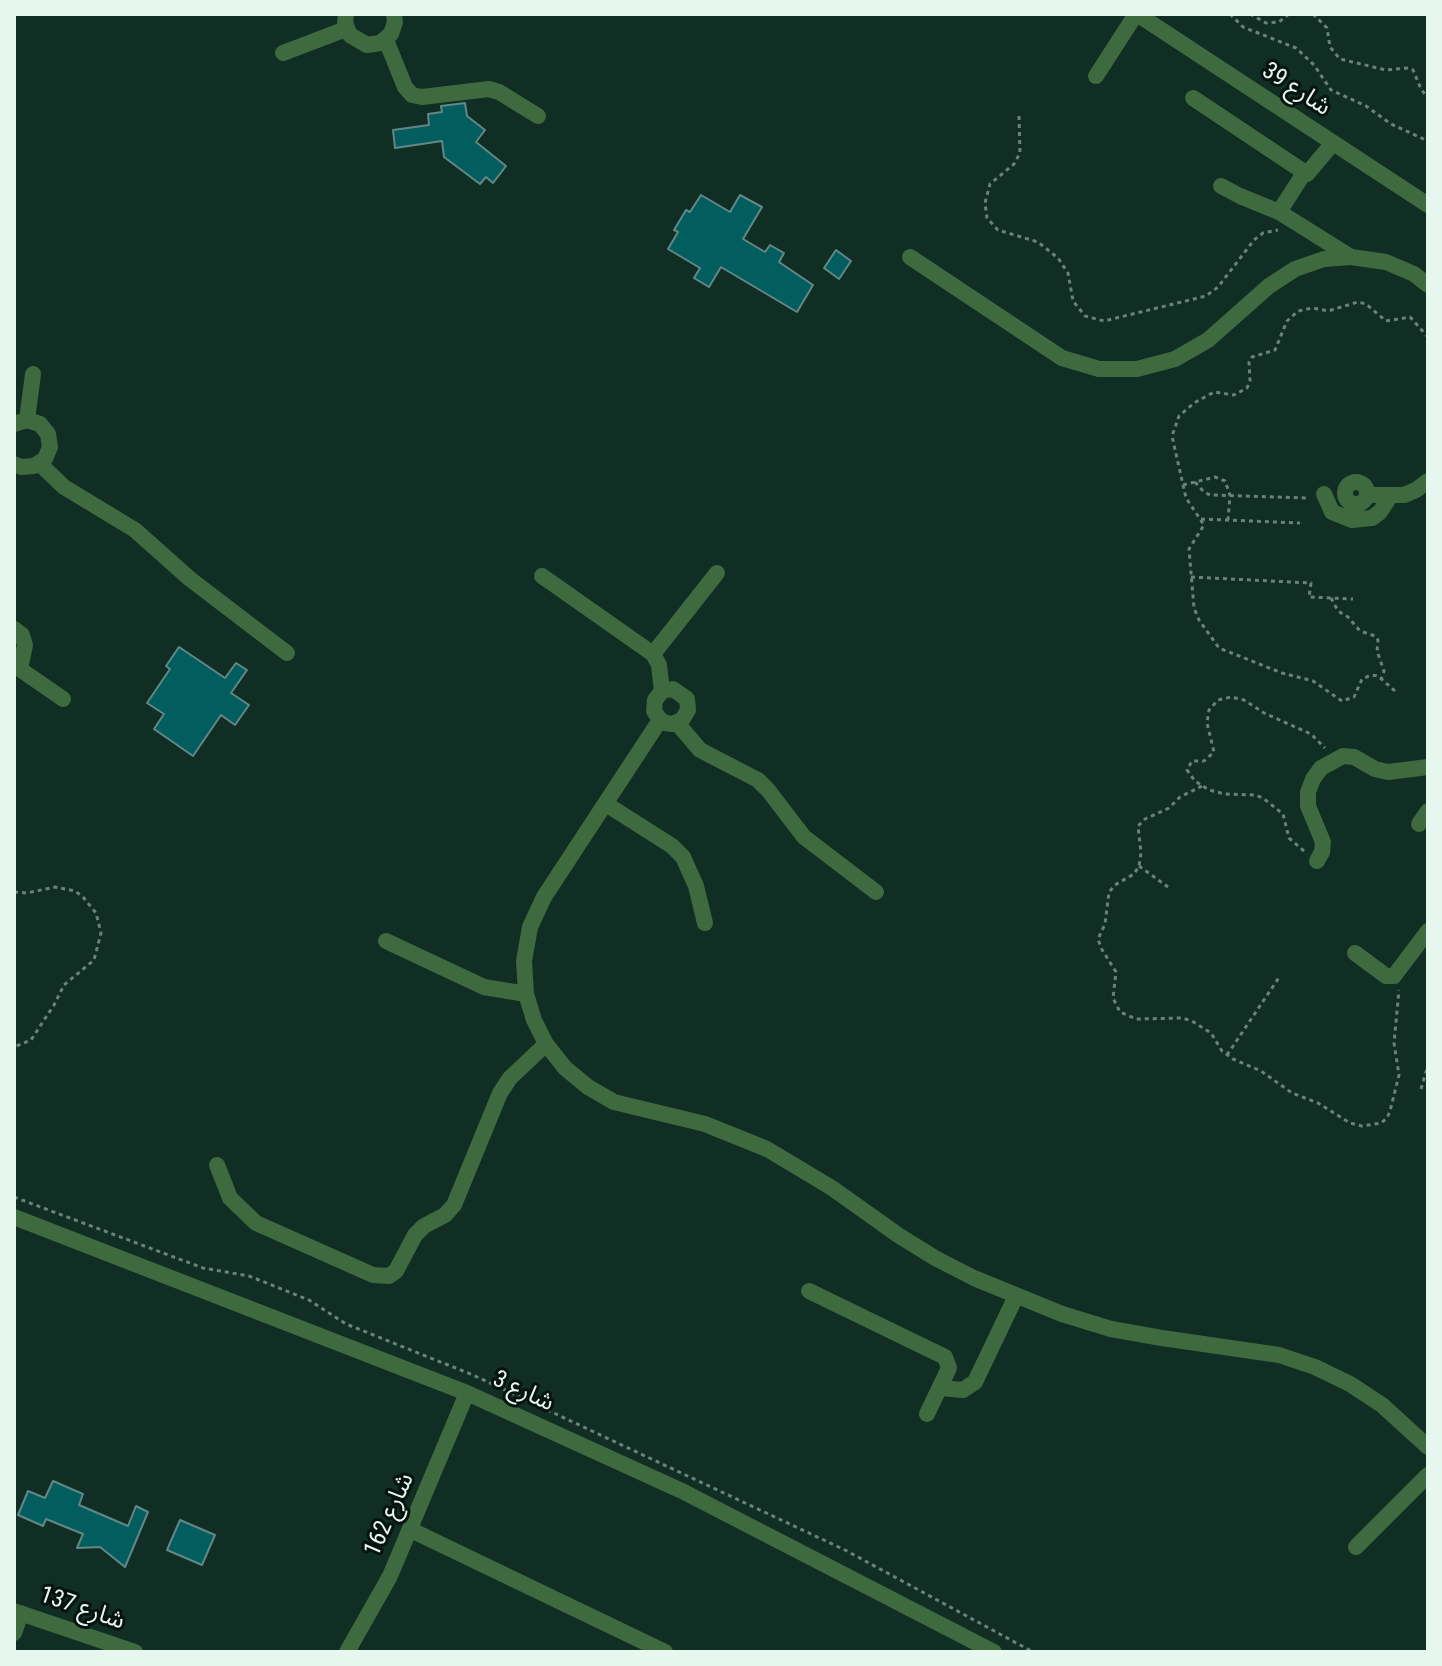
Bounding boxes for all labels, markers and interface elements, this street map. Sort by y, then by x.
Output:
street label: شارع 39 [1256,57,1336,123]
street label: شارع 3 [488,1365,558,1419]
street label: شارع 162 [359,1469,421,1561]
street label: شارع 137 [36,1581,128,1637]

